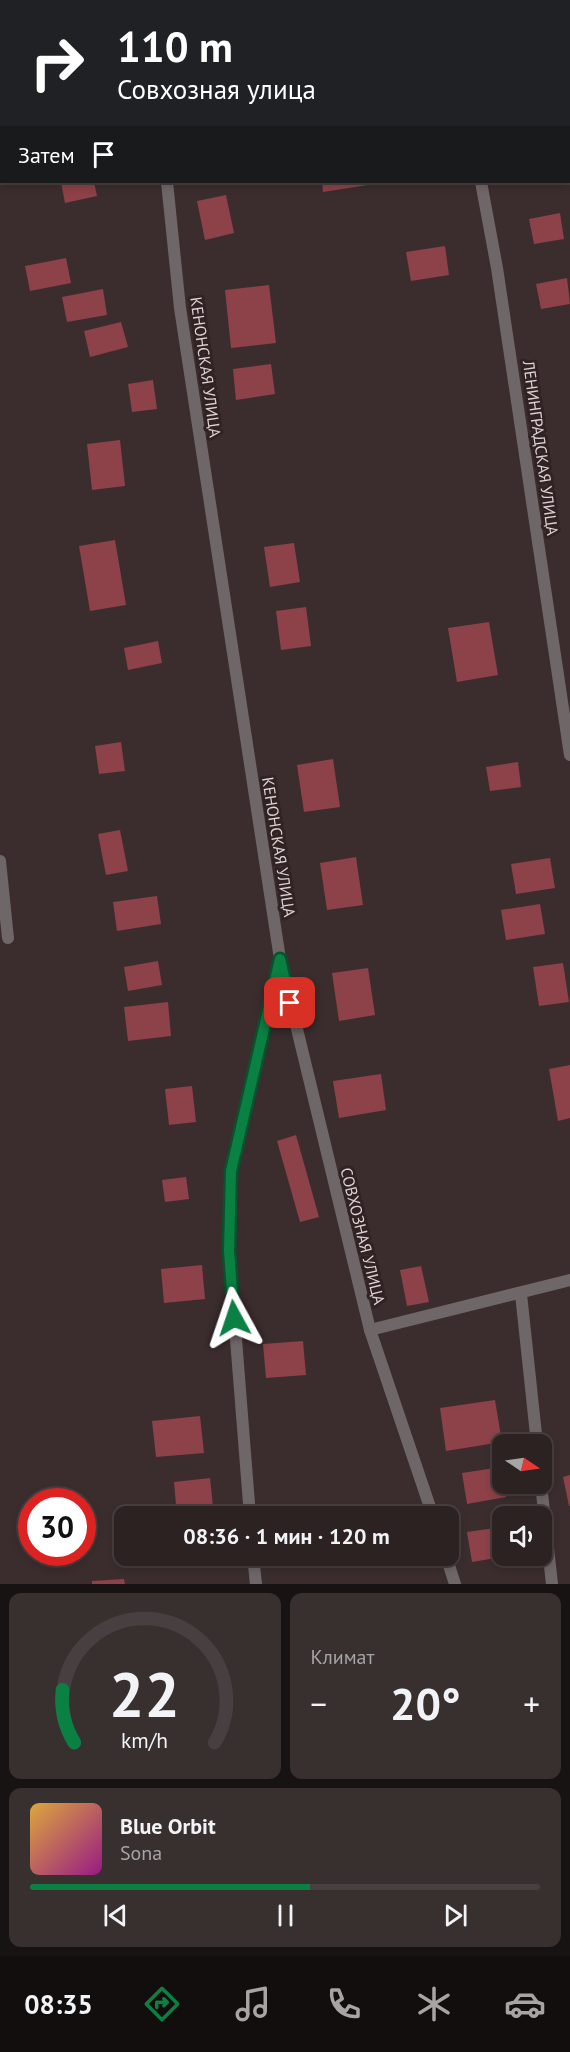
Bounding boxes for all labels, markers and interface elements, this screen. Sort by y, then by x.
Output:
text: 110 m [117,19,233,74]
icon: right [18,24,96,102]
text: Совхозная улица [117,72,316,106]
icon: arrive [87,138,120,171]
text: Затем [18,141,75,169]
street label: КЕНОНСКАЯ УЛИЦА [186,296,226,439]
street label: ЛЕНИНГРАДСКАЯ УЛИЦА [519,358,563,537]
street label: КЕНОНСКАЯ УЛИЦА [258,776,300,919]
pin [264,977,315,1028]
icon: arrive [273,986,306,1019]
street label: СОВХОЗНАЯ УЛИЦА [336,1165,390,1307]
position arrow [202,1286,266,1350]
north arrow [492,1434,552,1494]
map controls [492,1434,552,1566]
speed limit sign: 30 [18,1488,96,1566]
button: sound [492,1506,552,1566]
text: 08:36 · 1 мин · 120 m [183,1522,390,1550]
text: Климат [311,1644,374,1670]
text: 22 [109,1653,180,1734]
text: 20° [390,1674,461,1732]
text: − [311,1682,327,1725]
text: + [523,1682,540,1725]
text: km/h [121,1726,168,1754]
text: Blue Orbit [120,1812,216,1840]
text: Sona [120,1840,162,1866]
icon: previous [99,1899,132,1932]
icon: pause [269,1899,302,1932]
icon: next [439,1899,472,1932]
icon: directions [141,1983,183,2025]
icon: music [232,1983,274,2025]
icon: phone [323,1983,365,2025]
icon: climate [413,1983,455,2025]
icon: car [504,1983,546,2025]
text: 08:35 [24,1987,93,2021]

